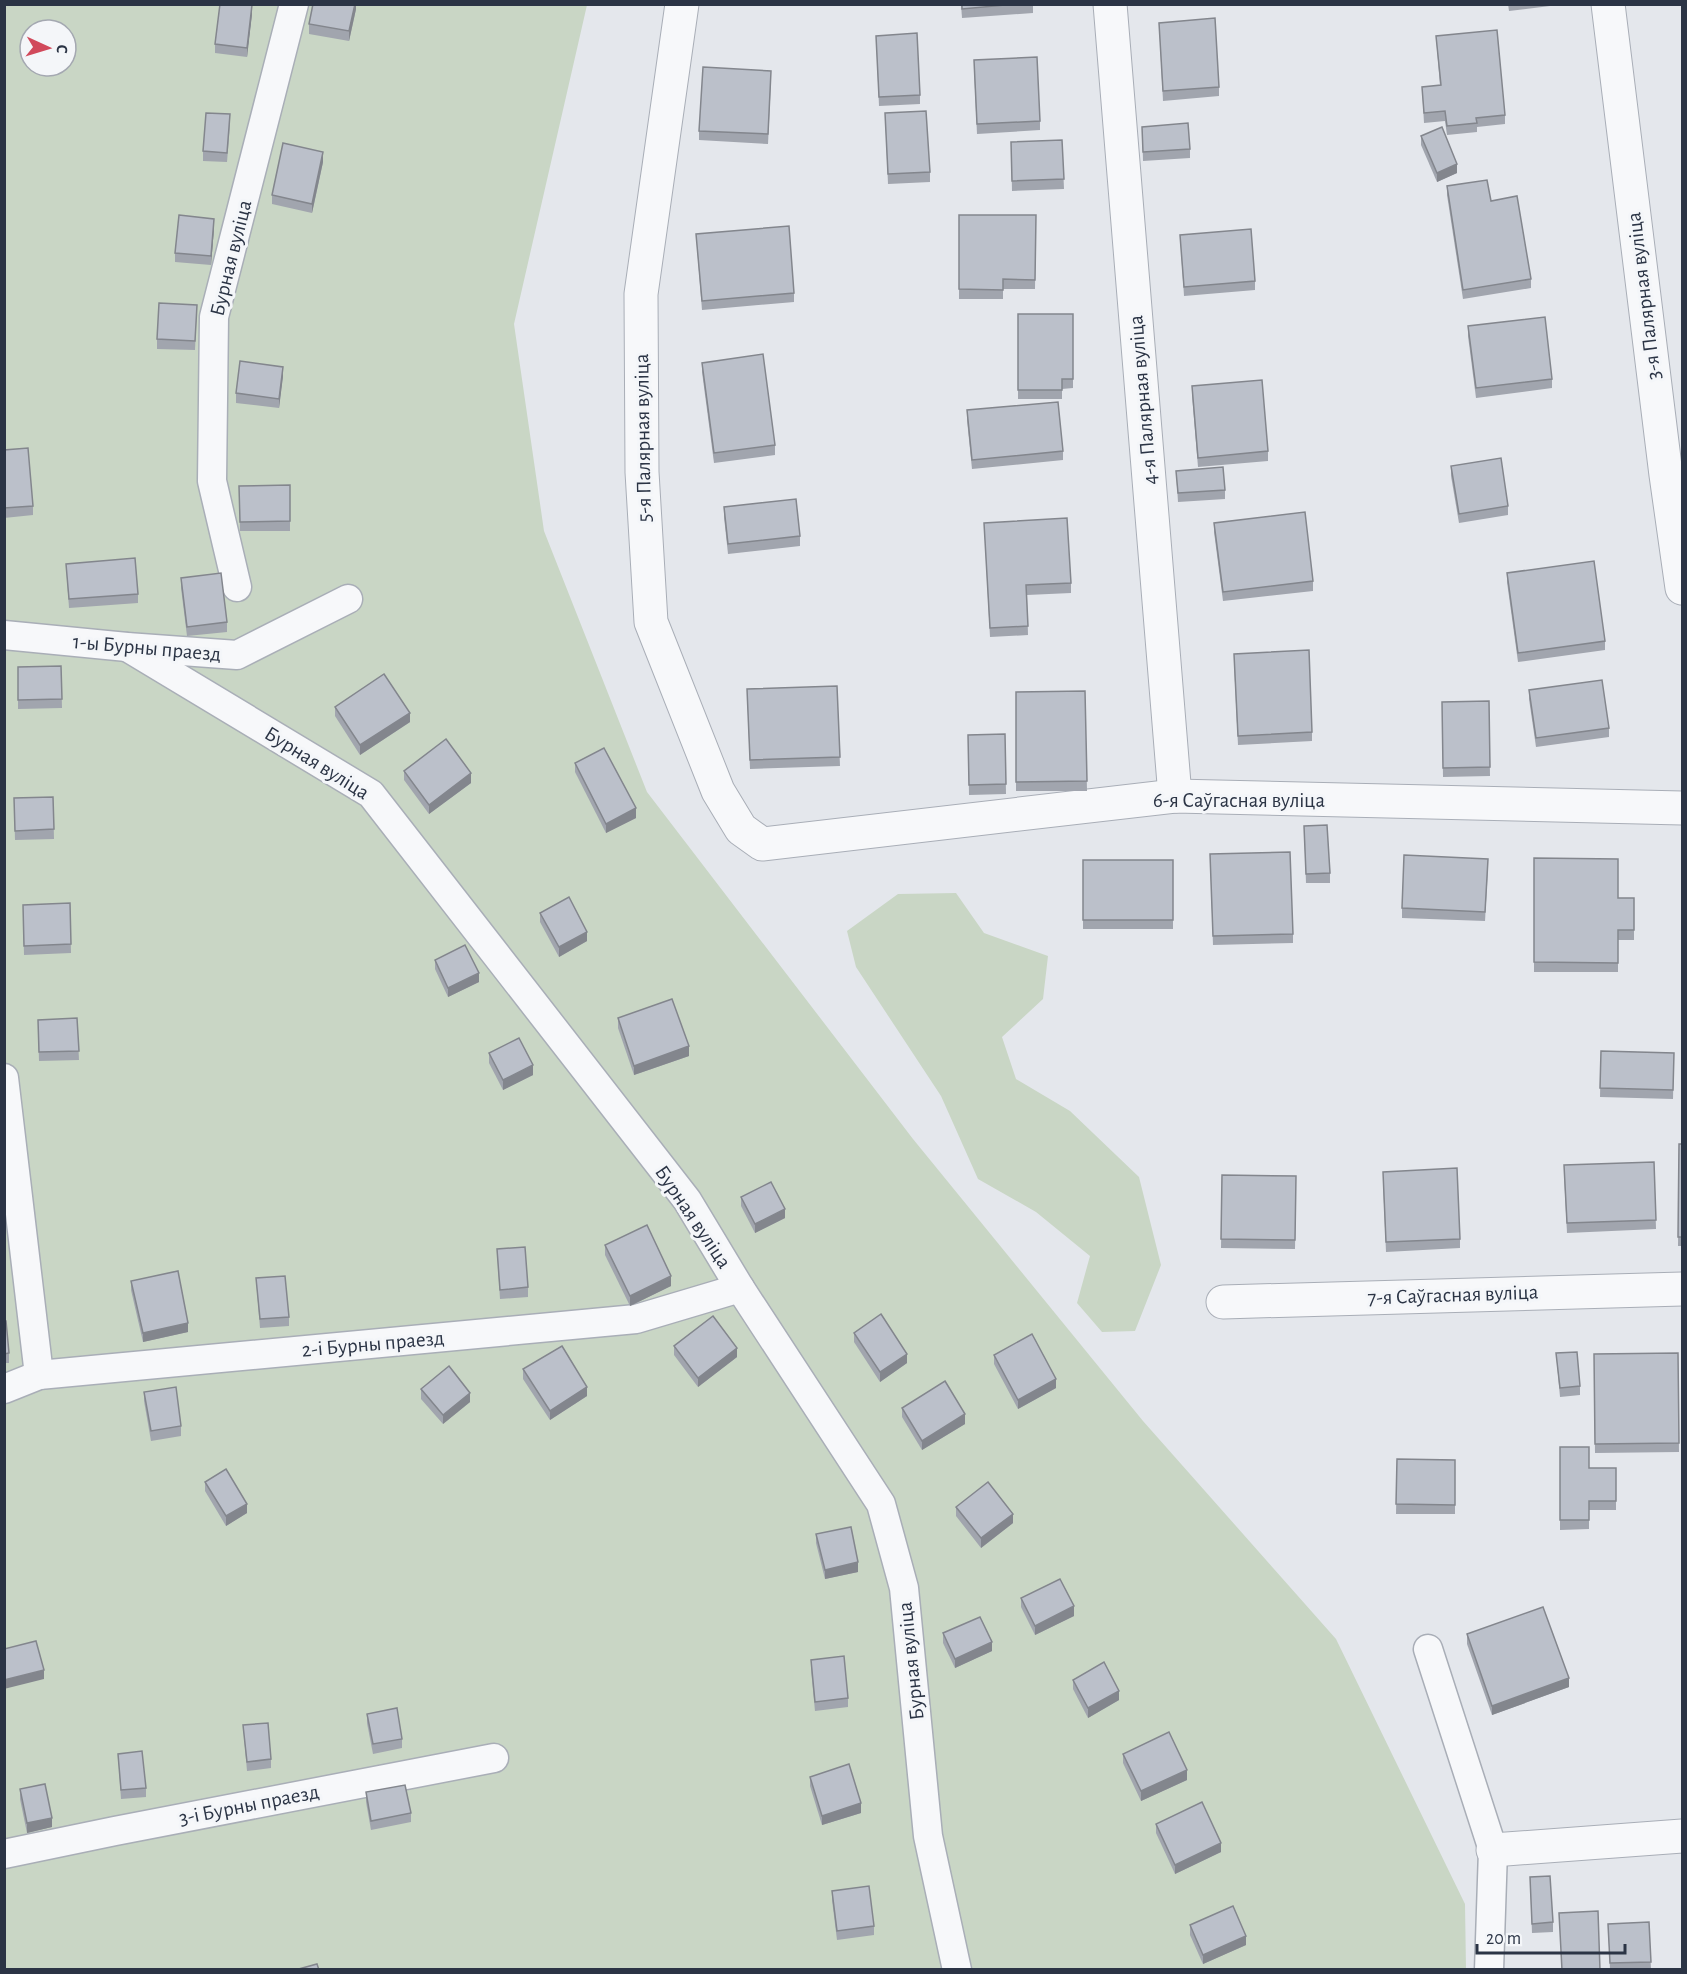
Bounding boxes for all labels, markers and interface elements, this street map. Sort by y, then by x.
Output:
north arrow [18,18,78,78]
text: С [54,44,70,54]
street label: Бурная вуліца [206,197,256,318]
street label: 3-я Палярная вуліца [1623,211,1665,381]
street label: 4-я Палярная вуліца [1125,314,1161,486]
street label: 5-я Палярная вуліца [631,353,655,523]
street label: 1-ы Бурны праезд [72,631,222,665]
street label: Бурная вуліца [261,723,373,804]
street label: 6-я Саўгасная вуліца [1153,790,1325,811]
street label: Бурная вуліца [651,1162,735,1273]
street label: 7-я Саўгасная вуліца [1367,1282,1539,1308]
street label: 2-і Бурны праезд [301,1327,445,1361]
street label: Бурная вуліца [894,1600,928,1721]
street label: 3-і Бурны праезд [177,1781,321,1829]
scale bar [1477,1917,1626,1955]
text: 20 m [1486,1930,1521,1948]

